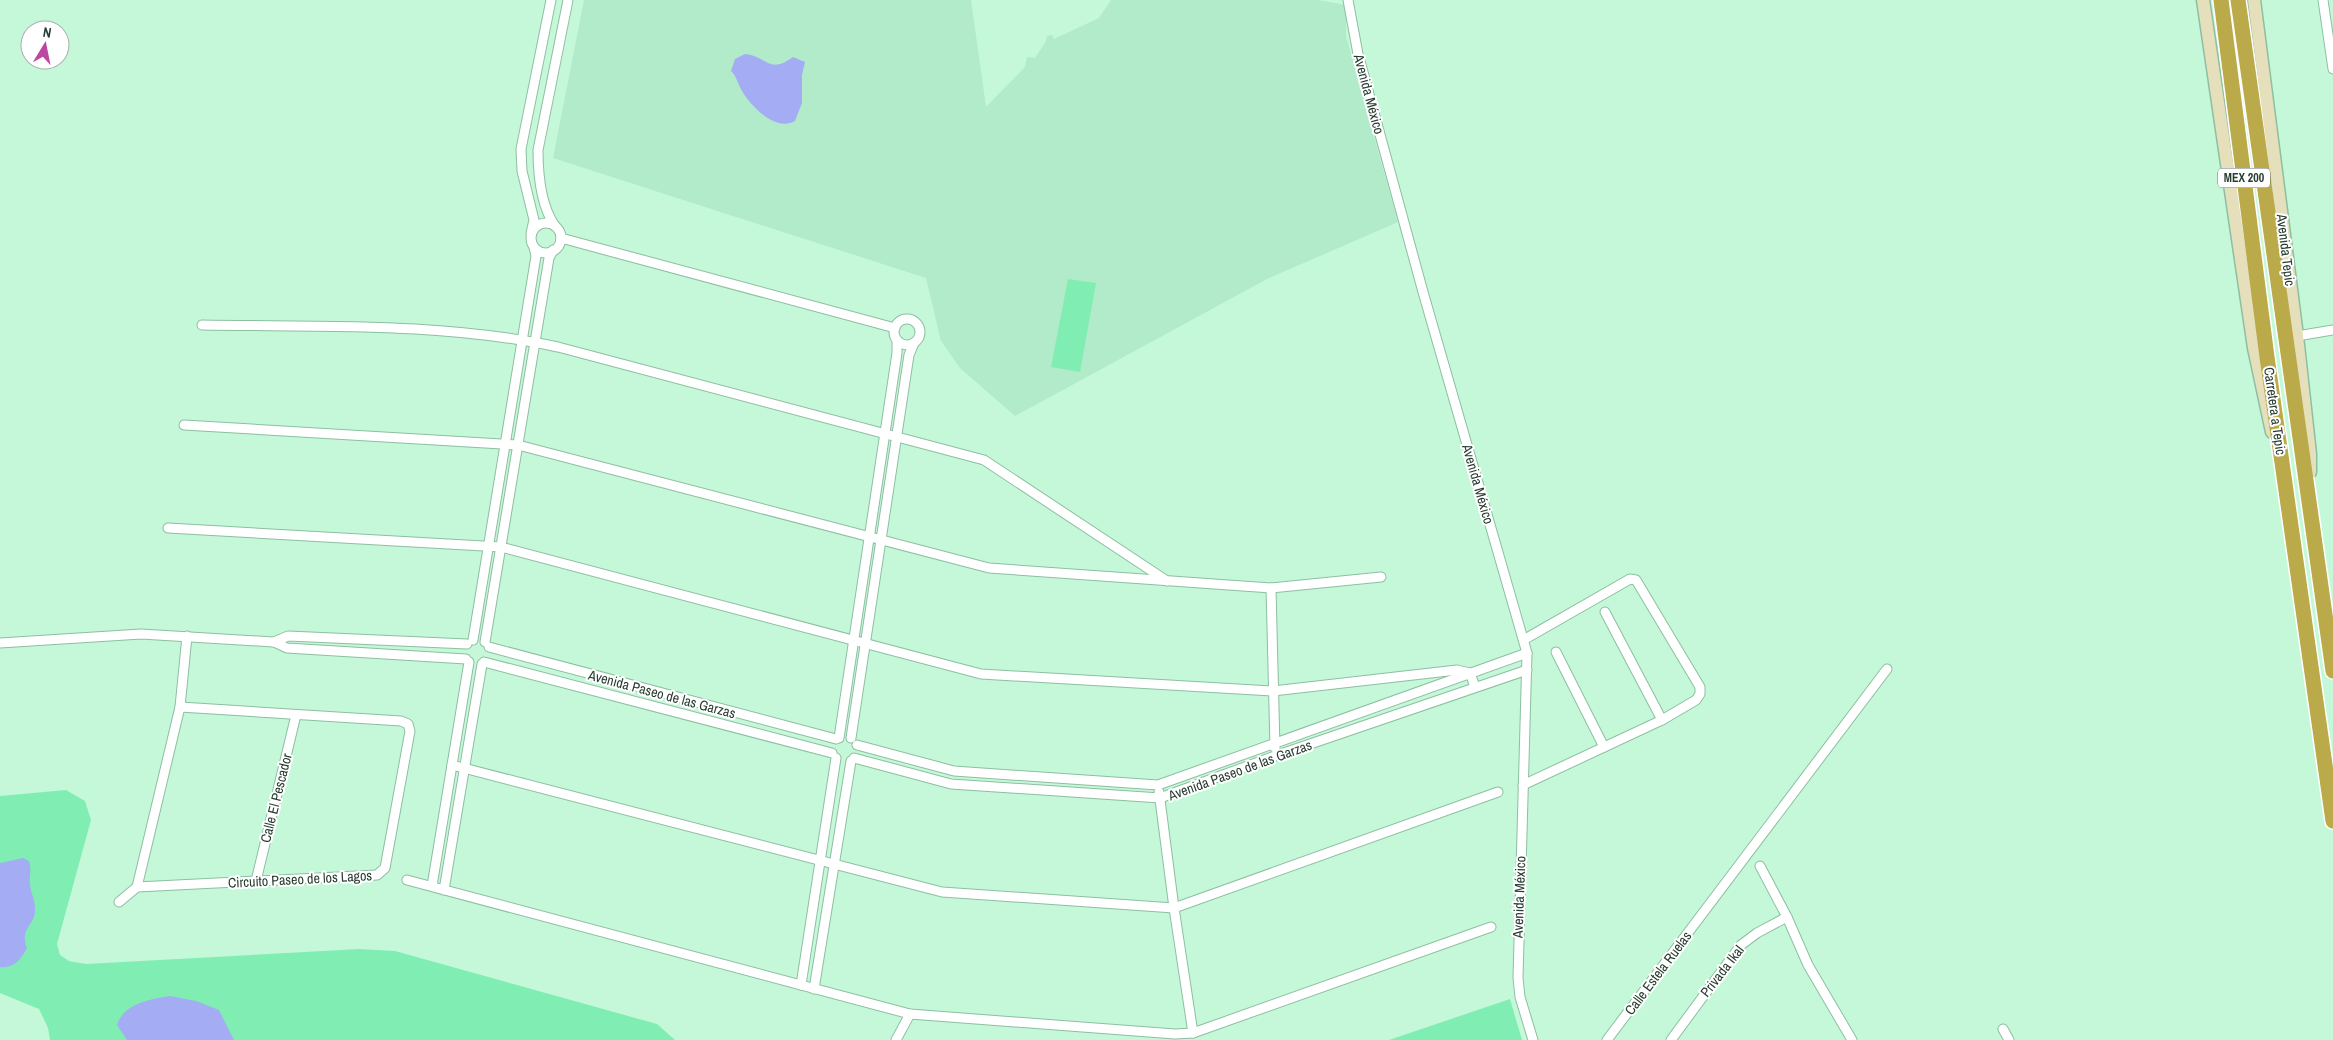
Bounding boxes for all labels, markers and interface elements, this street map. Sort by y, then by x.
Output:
north arrow [20,20,70,70]
text: N [42,23,53,42]
street label: Avenida México [1349,51,1388,136]
road number: MEX 200 [2218,168,2270,188]
street label: Avenida Tepic [2273,212,2299,287]
street label: Carretera a Tepic [2260,366,2290,456]
street label: Avenida México [1458,441,1498,526]
street label: Avenida Paseo de las Garzas [585,665,738,722]
street label: Avenida Paseo de las Garzas [1165,736,1315,805]
street label: Calle El Pescador [256,751,296,844]
street label: Avenida México [1509,856,1529,939]
street label: Circuito Paseo de los Lagos [228,866,373,892]
street label: Calle Estela Ruelas [1621,927,1695,1018]
street label: Privada Ikal [1696,942,1748,1000]

